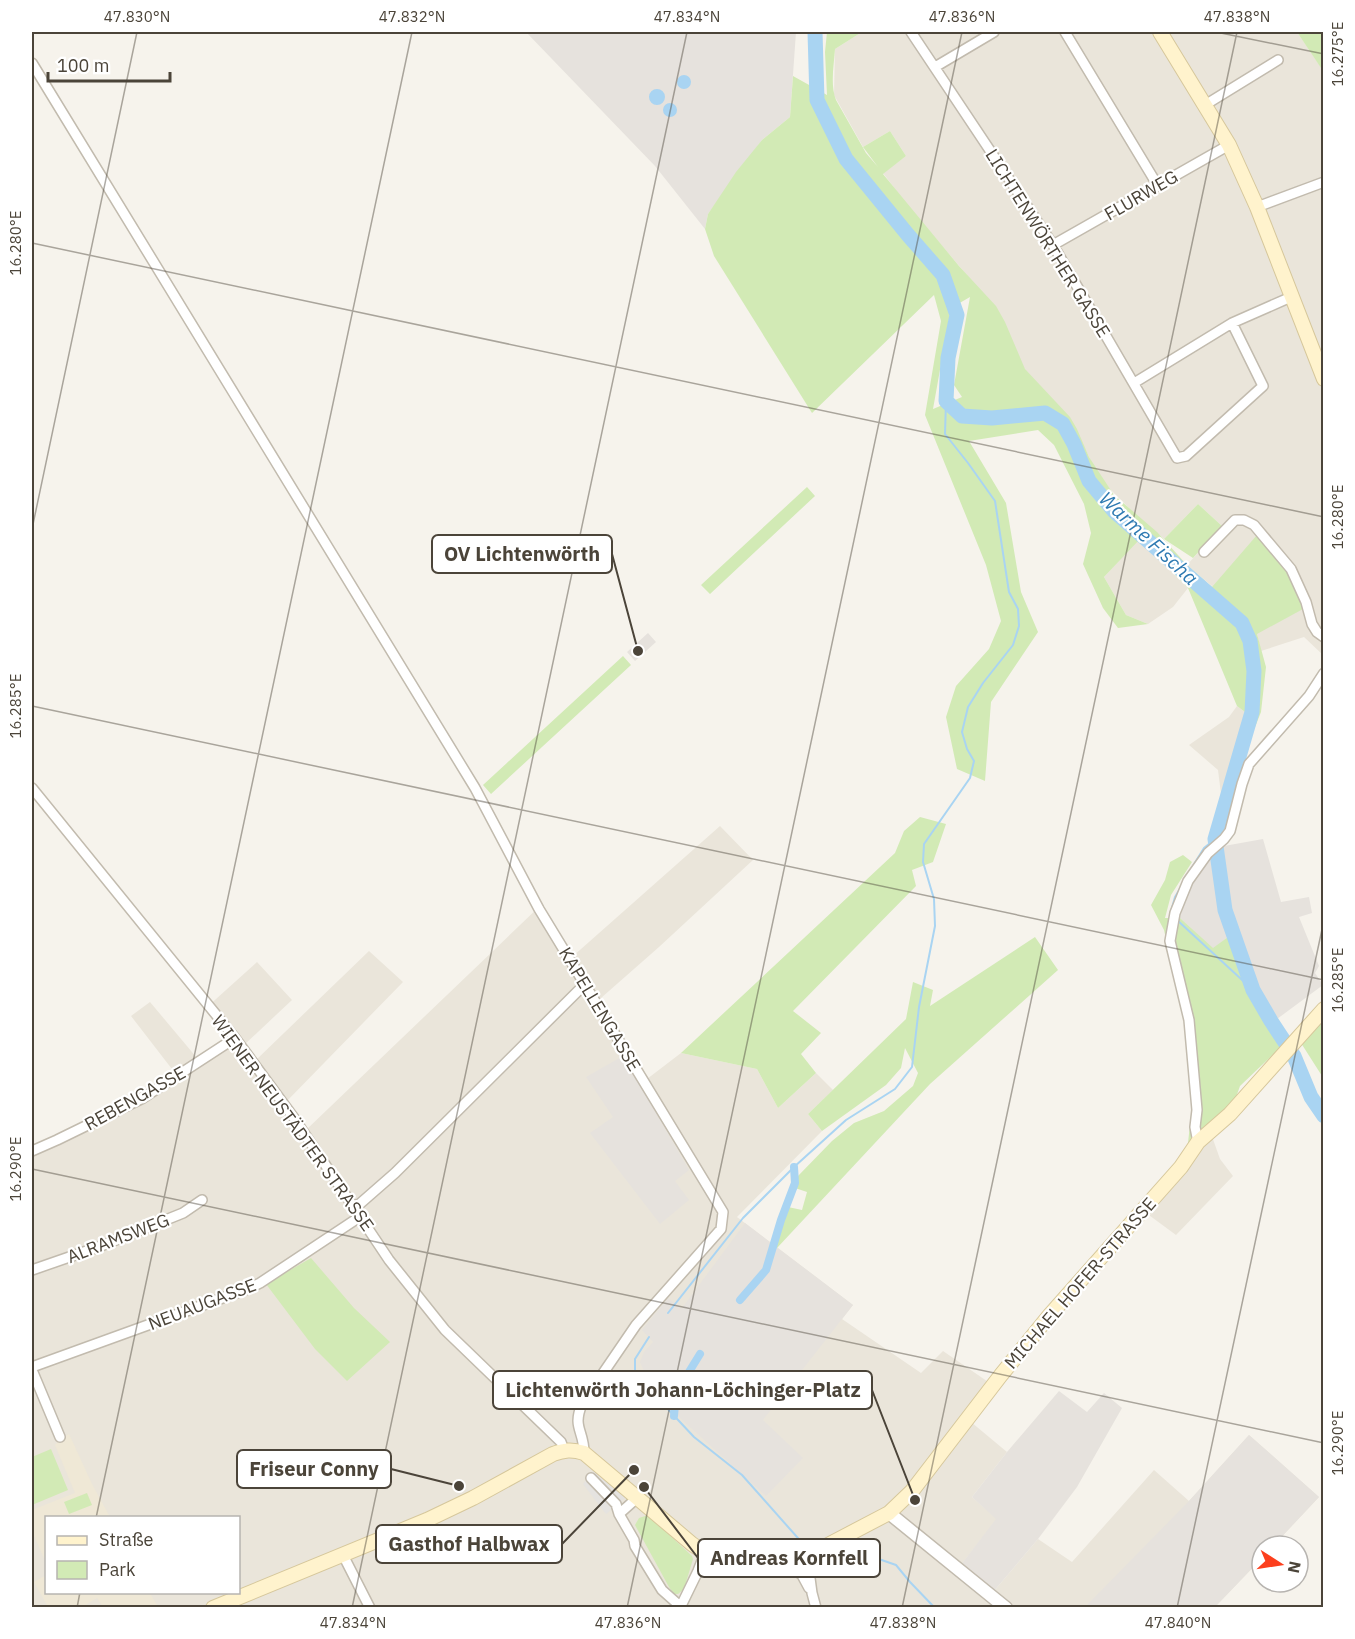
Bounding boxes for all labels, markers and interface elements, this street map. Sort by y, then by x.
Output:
text: 47.830°N [104,7,170,26]
text: 47.832°N [379,7,445,26]
text: 47.834°N [654,7,720,26]
text: 47.836°N [929,7,995,26]
text: 47.838°N [1204,7,1270,26]
text: 16.275°E [1328,22,1347,86]
scale bar [48,45,170,83]
text: 100 m [57,54,109,77]
street label: LICHTENWÖRTHER GASSE [980,144,1116,342]
street label: FLURWEG [1100,165,1182,225]
text: 16.280°E [6,211,25,275]
water label: Warme Fischa [1094,485,1204,591]
text: 16.280°E [1328,485,1347,549]
callout: OV Lichtenwörth [432,535,612,573]
text: OV Lichtenwörth [444,540,600,567]
text: 16.285°E [6,674,25,738]
street label: KAPELLENGASSE [554,943,646,1075]
text: 16.285°E [1328,948,1347,1012]
street label: WIENER NEUSTÄDTER STRASSE [207,1010,379,1236]
street label: REBENGASSE [80,1061,190,1135]
text: 16.290°E [6,1137,25,1201]
street label: MICHAEL HOFER-STRASSE [999,1192,1161,1374]
street label: ALRAMSWEG [64,1208,172,1268]
street label: NEUAUGASSE [145,1273,259,1335]
callout: Lichtenwörth Johann-Löchinger-Platz [493,1371,872,1409]
text: Lichtenwörth Johann-Löchinger-Platz [505,1376,861,1403]
text: 16.290°E [1328,1411,1347,1475]
callout: Friseur Conny [237,1450,391,1488]
text: Friseur Conny [249,1455,379,1482]
legend [45,1516,240,1594]
callout: Gasthof Halbwax [376,1525,562,1563]
text: Straße [99,1528,153,1551]
text: Gasthof Halbwax [388,1530,550,1557]
north arrow [1250,1534,1310,1594]
callout: Andreas Kornfell [698,1539,880,1577]
text: Andreas Kornfell [710,1544,868,1571]
text: Park [99,1558,136,1581]
text: N [1284,1559,1306,1575]
text: 47.834°N [320,1613,386,1632]
text: 47.836°N [595,1613,661,1632]
text: 47.838°N [870,1613,936,1632]
text: 47.840°N [1145,1613,1211,1632]

